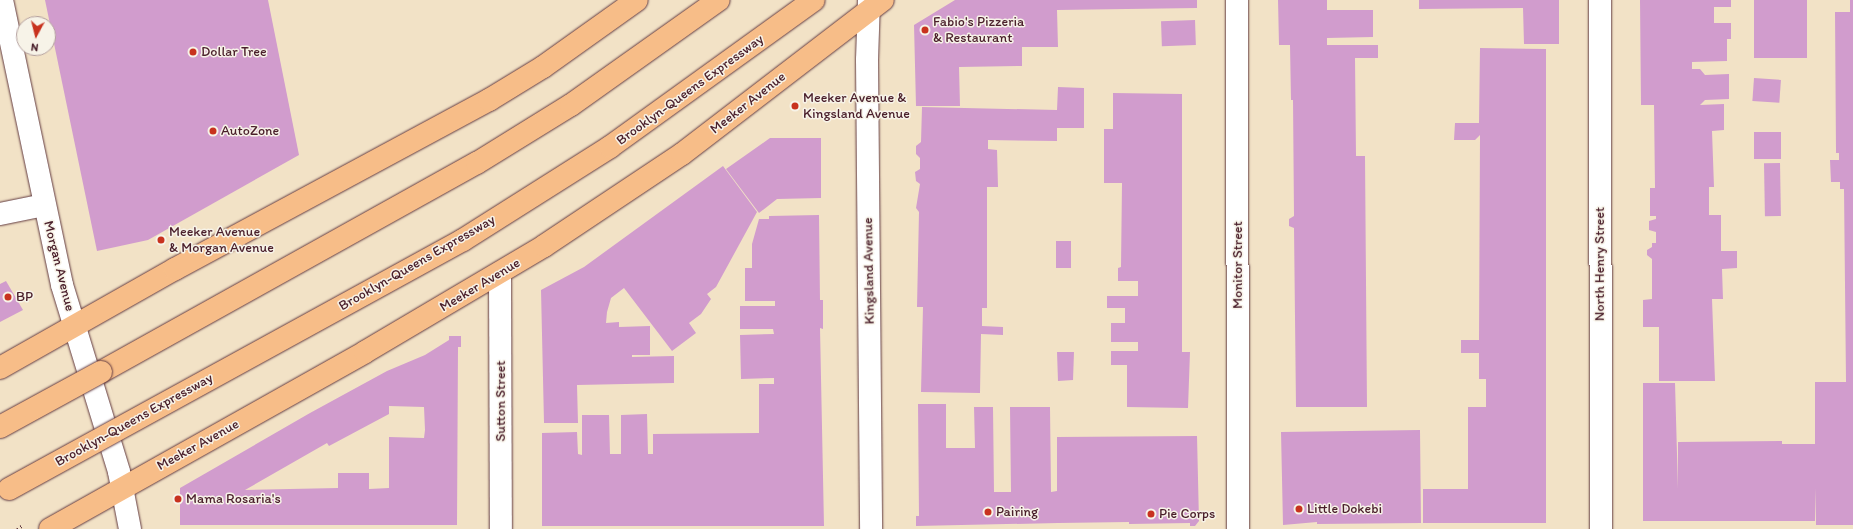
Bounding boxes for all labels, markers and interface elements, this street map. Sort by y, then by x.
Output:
place label: Fabio's Pizzeria & Restaurant [933,14,1024,46]
north arrow [16,16,56,56]
marker: Fabio's Pizzeria & Restaurant [920,25,930,35]
street label: Brooklyn-Queens Expressway [613,31,767,149]
text: N [30,41,39,54]
place label: Dollar Tree [201,44,267,60]
marker: Dollar Tree [188,47,198,57]
street label: Meeker Avenue [707,69,789,137]
place label: Meeker Avenue & Kingsland Avenue [803,90,910,122]
marker: Meeker Avenue & Kingsland Avenue [790,101,800,111]
place label: AutoZone [221,123,279,139]
marker: AutoZone [208,126,218,136]
street label: North Henry Street [1592,207,1608,321]
street label: Brooklyn-Queens Expressway [336,211,498,315]
street label: Kingsland Avenue [860,218,878,324]
street label: Morgan Avenue [40,219,78,313]
street label: Monitor Street [1230,221,1246,309]
place label: Meeker Avenue & Morgan Avenue [169,224,274,256]
marker: Meeker Avenue & Morgan Avenue [156,235,166,245]
street label: Meeker Avenue [437,254,523,316]
place label: BP [16,289,33,305]
marker: BP [3,292,13,302]
street label: Sutton Street [493,361,509,441]
street label: Brooklyn-Queens Expressway [52,370,216,470]
street label: Meeker Avenue [154,416,242,474]
place label: Mama Rosaria's [186,491,280,507]
marker: Mama Rosaria's [173,494,183,504]
place label: Little Dokebi [1307,501,1383,517]
place label: Pairing [996,504,1038,520]
marker: Little Dokebi [1294,504,1304,514]
place label: Pie Corps [1159,506,1215,522]
marker: Pairing [983,507,993,517]
marker: Pie Corps [1146,509,1156,519]

